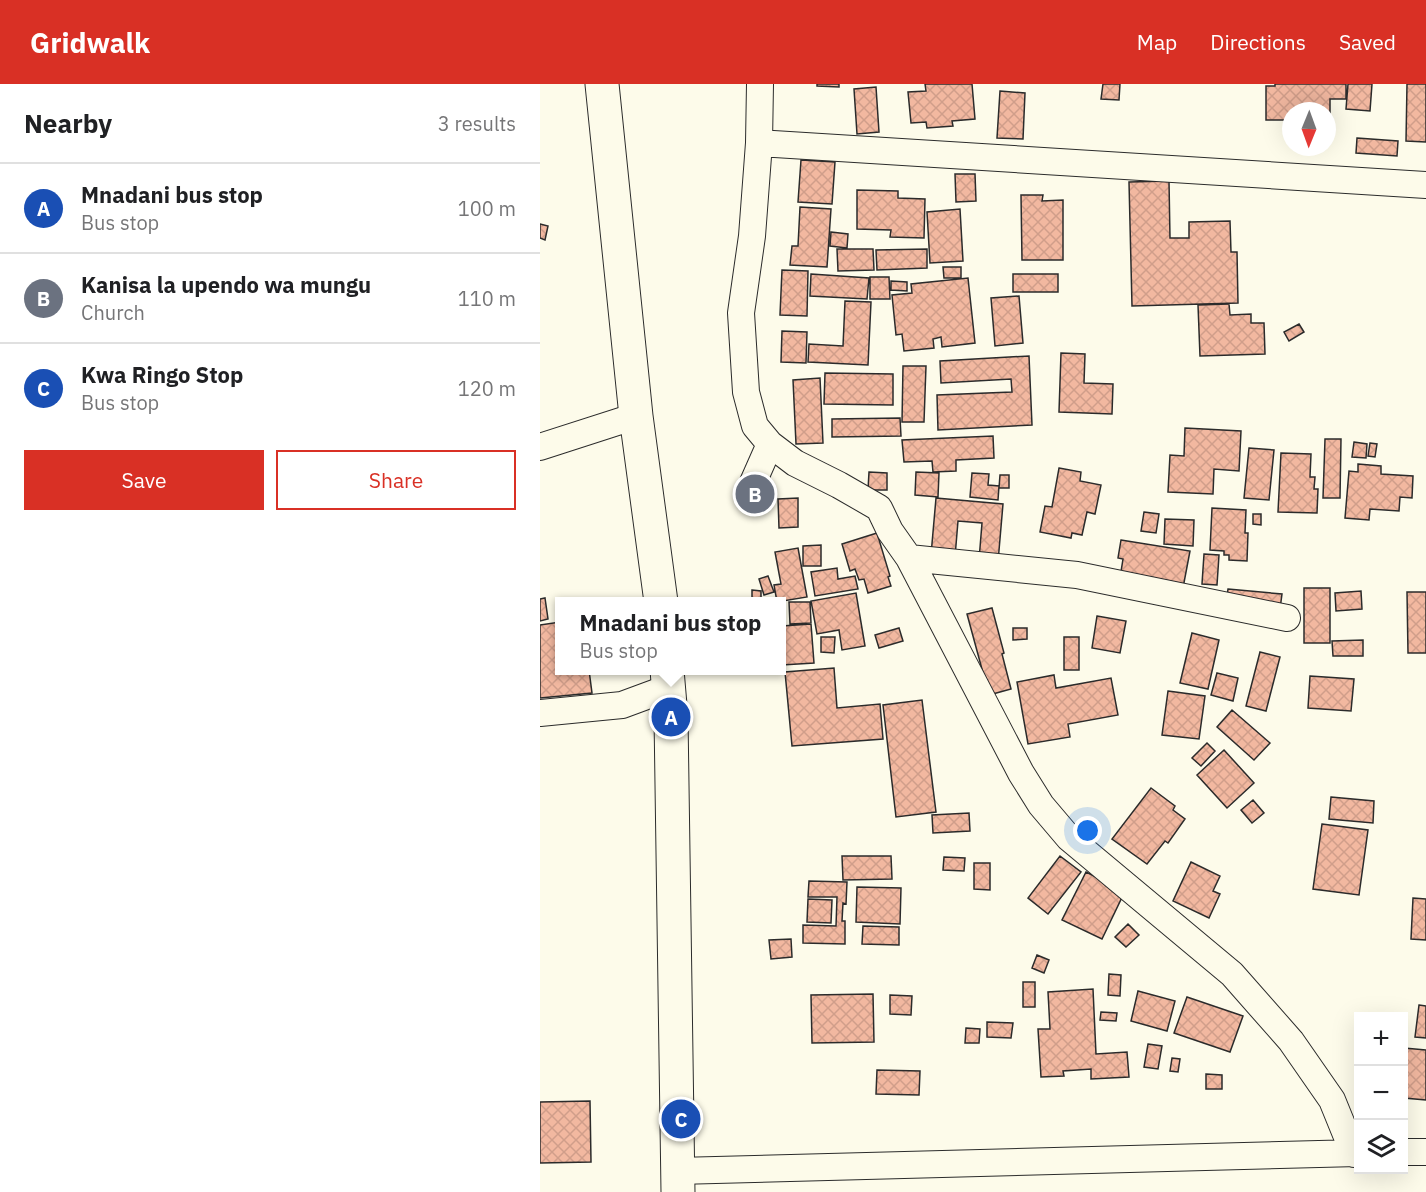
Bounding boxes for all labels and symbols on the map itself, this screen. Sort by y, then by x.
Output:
north arrow [1282,102,1336,156]
pin: B [736,472,774,516]
pin: A [652,694,690,740]
your location [1073,816,1102,845]
pin: C [662,1096,700,1142]

